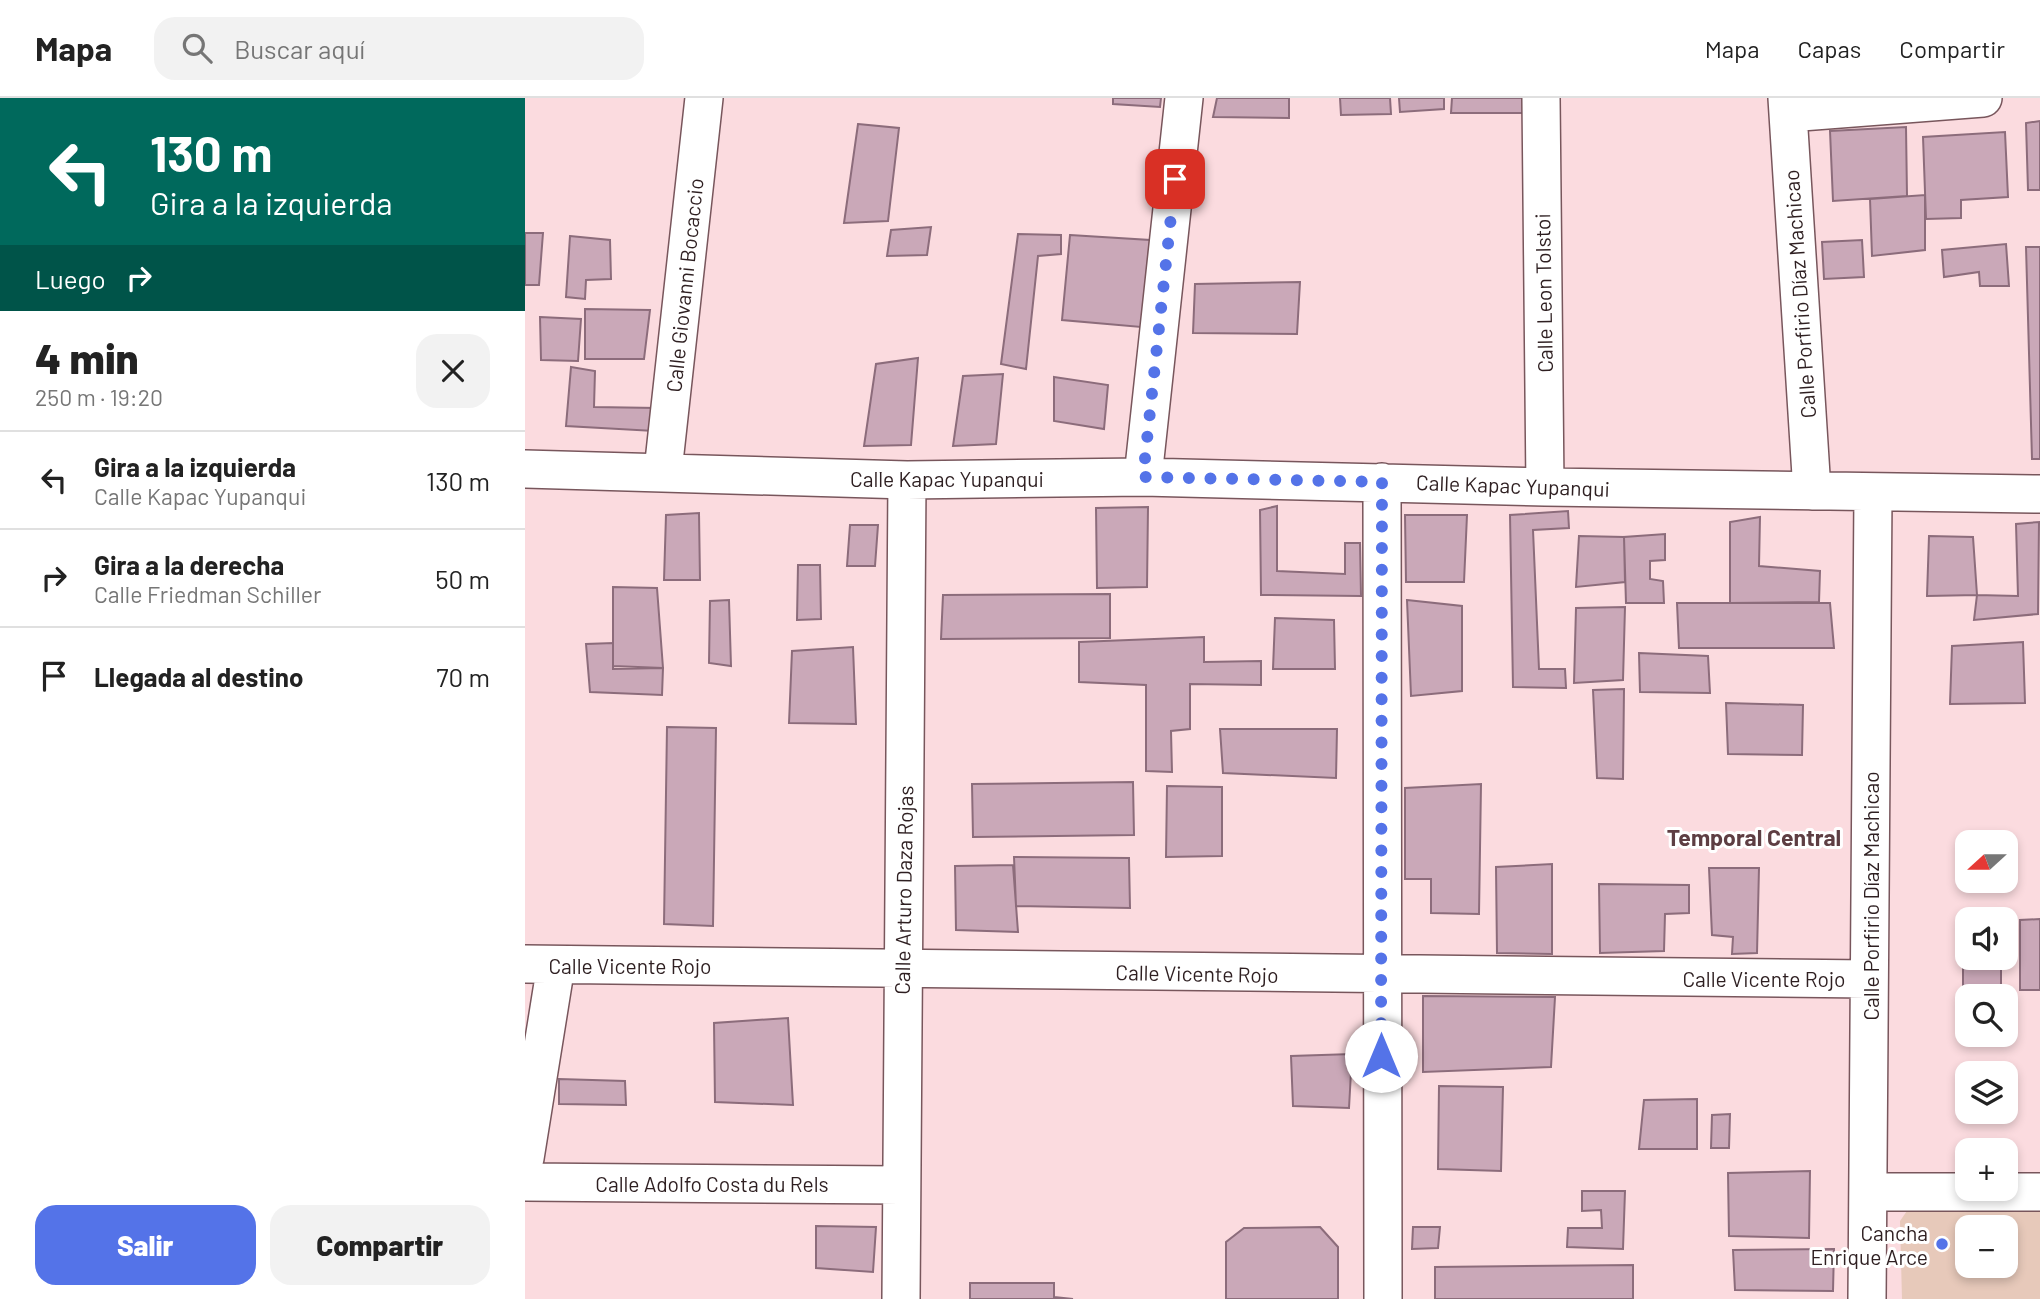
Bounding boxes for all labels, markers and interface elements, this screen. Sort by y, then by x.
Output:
search box [154,17,644,80]
text: Mapa [35,28,112,68]
icon: search [178,29,216,67]
text: Buscar aquí [234,33,365,64]
text: Mapa [1705,34,1760,63]
text: Capas [1798,34,1861,63]
text: Compartir [1899,34,2005,63]
text: 130 m [150,123,272,182]
icon: left [35,126,126,217]
pin [1145,149,1205,209]
icon: arrive [1156,160,1194,198]
street label: Calle Porfirio Díaz Machicao [1778,169,1820,419]
street label: Calle Giovanni Bocaccio [660,177,708,393]
text: Gira a la izquierda [150,183,393,221]
street label: Calle Leon Tolstoi [1529,213,1557,373]
icon: right [120,259,158,297]
text: Luego [35,263,106,294]
text: 4 min [35,332,139,382]
button: close [416,334,490,408]
text: 250 m · 19:20 [35,383,163,411]
text: Gira a la izquierda [94,451,296,482]
icon: left [35,461,73,499]
text: 130 m [426,465,490,496]
street label: Calle Kapac Yupanqui [850,466,1044,491]
street label: Calle Kapac Yupanqui [1416,469,1610,501]
text: Calle Kapac Yupanqui [94,482,306,510]
text: Gira a la derecha [94,549,284,580]
icon: right [35,559,73,597]
text: 50 m [435,563,490,594]
text: Calle Friedman Schiller [94,580,321,608]
icon: arrive [35,657,73,695]
text: Llegada al destino [94,661,303,692]
text: 70 m [436,661,490,692]
street label: Calle Porfirio Díaz Machicao [1858,771,1883,1021]
street label: Calle Arturo Daza Rojas [889,785,917,995]
district label: Temporal Central [1667,823,1841,851]
north arrow [1955,830,2018,892]
map controls [1955,830,2018,1278]
button: sound [1955,907,2018,970]
street label: Calle Vicente Rojo [548,953,712,978]
street label: Calle Vicente Rojo [1115,959,1279,987]
street label: Calle Vicente Rojo [1682,966,1846,991]
button: search [1955,984,2018,1047]
position arrow [1344,1019,1418,1093]
button: layers [1955,1061,2018,1124]
button: + [1955,1138,2018,1201]
street label: Calle Adolfo Costa du Rels [595,1171,829,1196]
button: Salir [35,1205,256,1285]
button: Compartir [270,1205,490,1285]
button: − [1955,1215,2018,1278]
place label: Cancha Enrique Arce [1810,1220,1928,1269]
marker: Cancha Enrique Arce [1934,1236,1950,1252]

